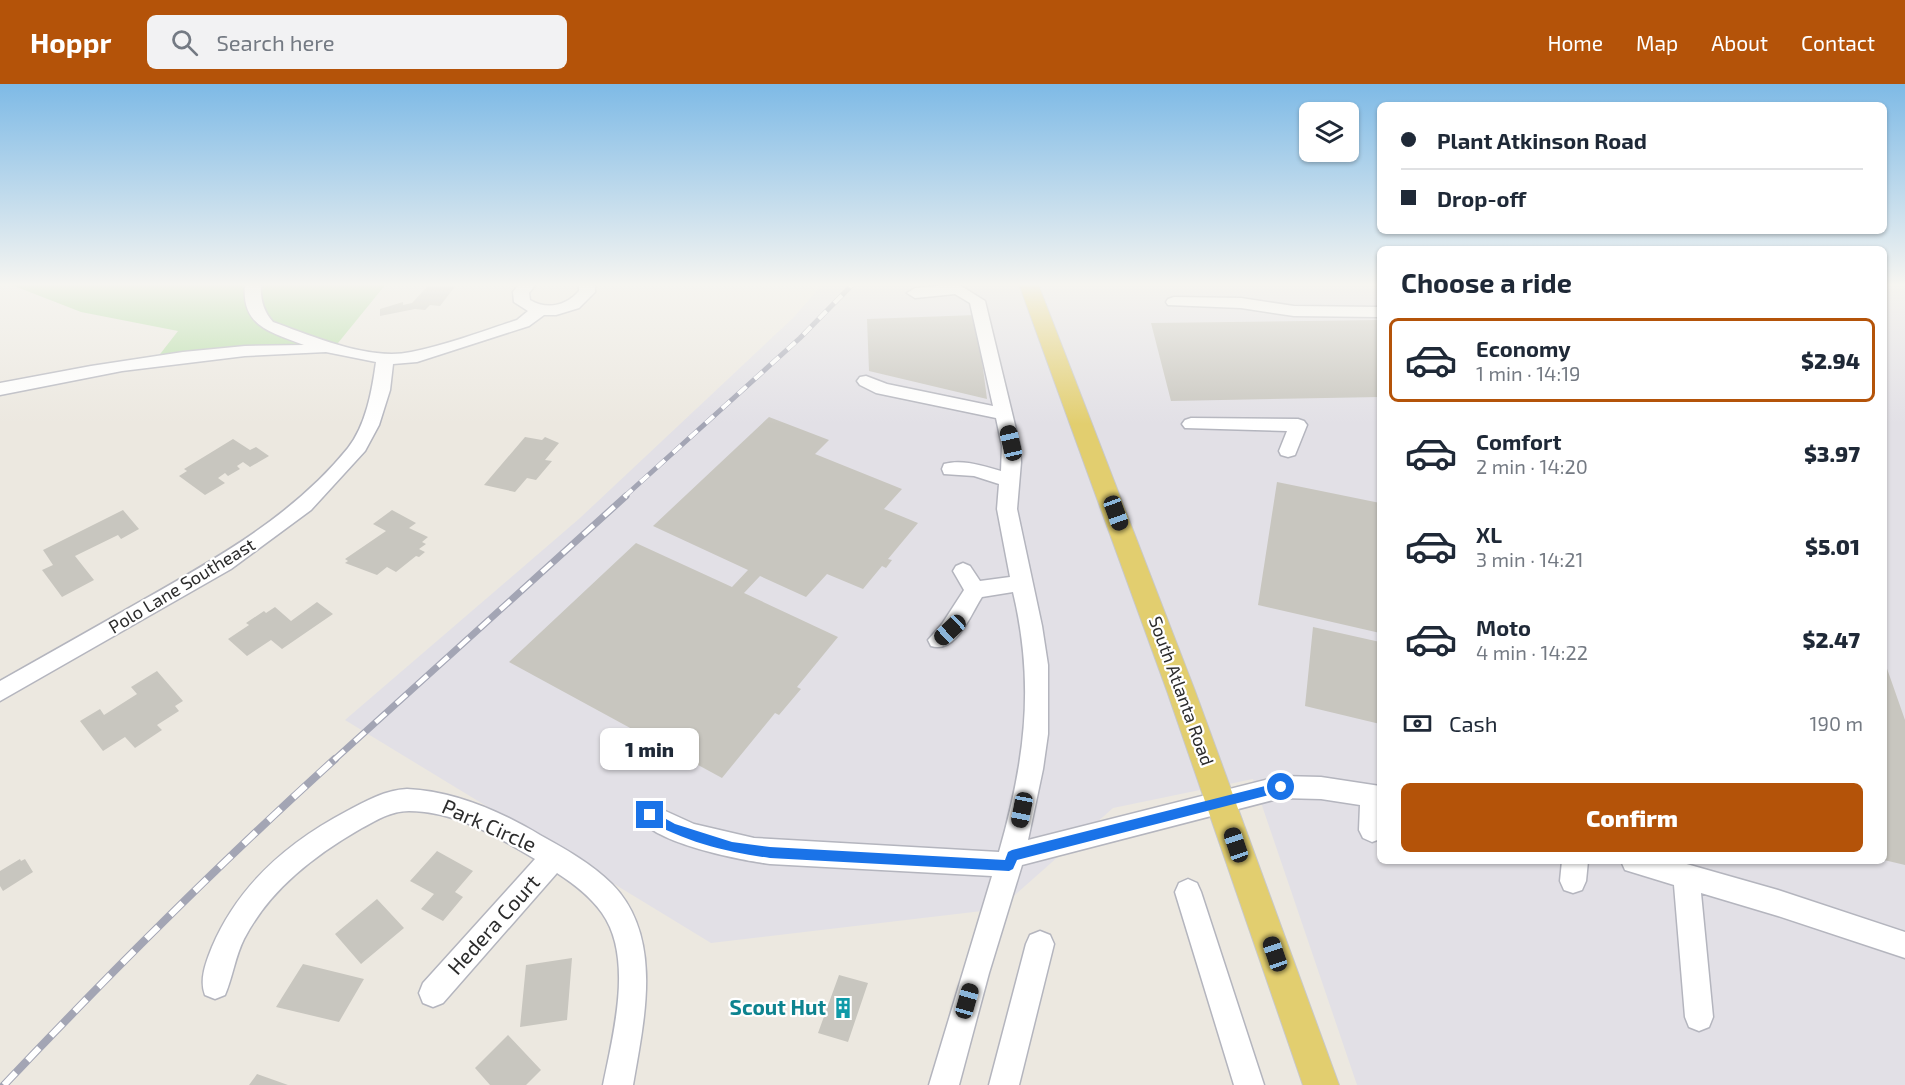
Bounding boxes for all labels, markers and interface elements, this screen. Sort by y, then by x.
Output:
search box [147,15,567,69]
text: Hoppr [30,25,111,59]
icon: search [168,26,201,59]
text: Search here [216,29,335,55]
text: Home [1547,30,1603,55]
text: Map [1636,30,1678,55]
text: About [1711,30,1768,55]
text: Contact [1801,30,1875,55]
map controls [1299,102,1359,162]
button: layers [1299,102,1359,162]
text: Plant Atkinson Road [1437,127,1647,153]
text: Drop-off [1437,185,1526,211]
text: Choose a ride [1401,266,1572,298]
icon: car [1404,333,1458,387]
text: Economy [1476,335,1571,361]
text: $2.94 [1801,347,1860,373]
text: 1 min · 14:19 [1476,361,1581,385]
car [998,423,1024,463]
icon: car [1404,426,1458,480]
text: Comfort [1476,428,1561,454]
text: $3.97 [1804,440,1860,466]
text: 2 min · 14:20 [1476,454,1588,478]
car [1101,493,1131,533]
icon: car [1404,519,1458,573]
text: XL [1476,521,1502,547]
street label: Polo Lane Southeast [104,533,259,638]
text: $5.01 [1805,533,1860,559]
text: 3 min · 14:21 [1476,547,1584,571]
car [931,611,969,649]
icon: car [1404,612,1458,666]
street label: South Atlanta Road [1145,613,1219,768]
text: Moto [1476,614,1531,640]
text: $2.47 [1802,626,1860,652]
text: 4 min · 14:22 [1476,640,1588,664]
icon: cash [1401,707,1434,740]
text: Cash [1449,710,1498,736]
text: 190 m [1810,711,1863,735]
callout: 1 min [600,728,700,770]
text: 1 min [625,737,674,761]
route start [1267,773,1294,800]
button: Confirm [1401,783,1863,852]
car [1010,791,1034,829]
street label: Park Circle [439,793,541,856]
route end [636,801,663,828]
car [1222,825,1250,865]
street label: Hedera Court [442,869,544,979]
car [1261,934,1289,974]
car [953,981,981,1021]
place label: Scout Hut [730,994,826,1019]
building icon: Scout Hut [831,996,855,1020]

